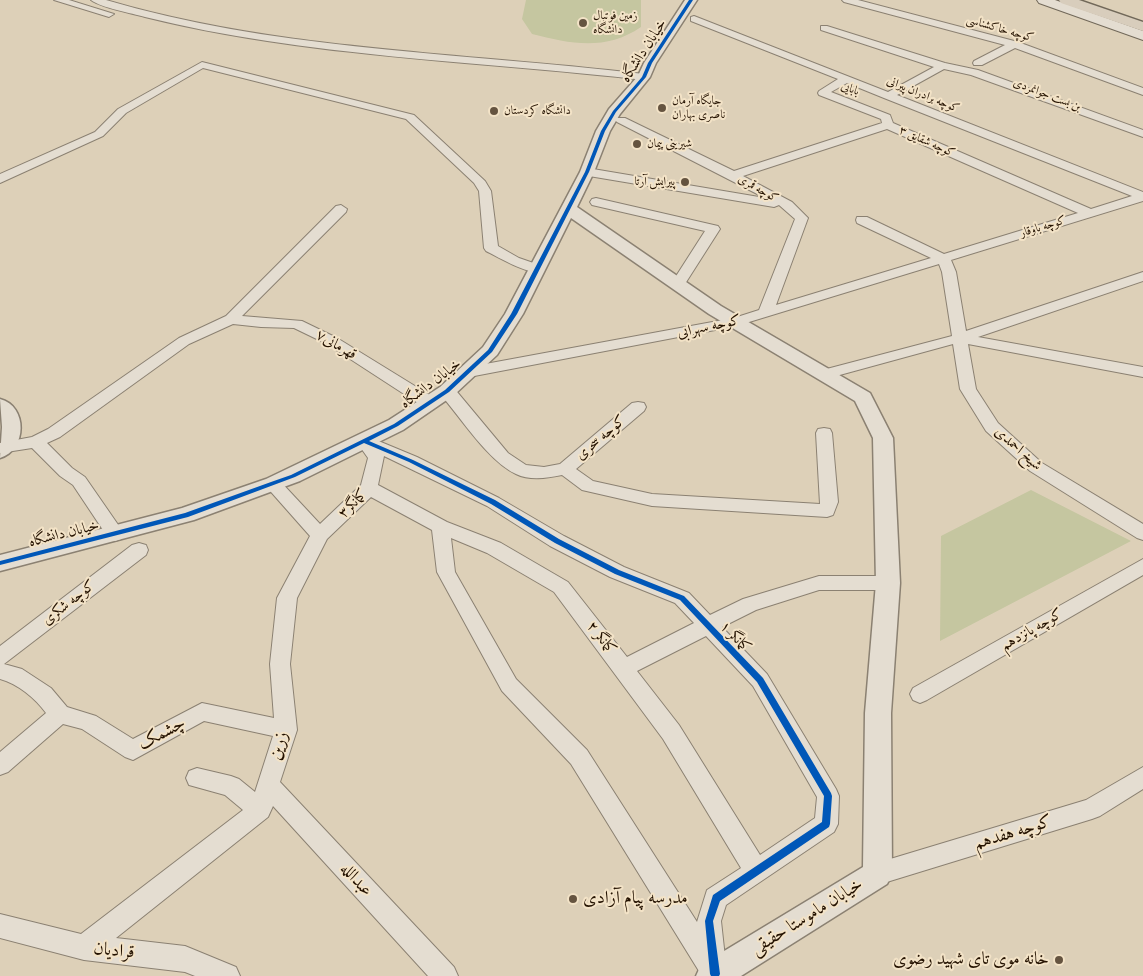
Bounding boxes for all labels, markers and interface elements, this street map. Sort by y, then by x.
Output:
place label: زمین فوتبال دانشگاه [593,9,638,37]
street label: کوچه خاکشناسی [964,12,1036,46]
street label: خیابان دانشگاه [617,16,671,86]
marker: زمین فوتبال دانشگاه [577,17,589,29]
street label: کوچه برادران پیرانی [884,74,962,116]
street label: بن بست جوانمردی [1011,75,1083,115]
street label: بابایی [839,79,861,99]
place label: جایگاه آرمان ناصری بهاران [672,94,725,122]
marker: جایگاه آرمان ناصری بهاران [656,102,668,114]
place label: دانشگاه کردستان [504,104,571,118]
marker: دانشگاه کردستان [488,105,500,117]
street label: کوچه شقایق ۳ [897,123,957,161]
place label: شیرینی پیمان [647,137,692,151]
marker: شیرینی پیمان [631,138,643,150]
street label: کوچه قمری [735,172,781,206]
place label: پیرایش آرتا [634,175,675,189]
marker: پیرایش آرتا [679,176,691,188]
street label: کوچه باوقار [1018,213,1068,241]
street label: کوچه سهرابی [676,311,742,343]
street label: قهرمانی۷ [312,326,360,364]
street label: خیابان دانشگاه [397,355,465,413]
street label: کوچه سحری [572,412,630,464]
street label: شیخ احمدی [991,423,1045,475]
street label: کمانگر۳ [335,486,371,522]
street label: خیابان دانشگاه [27,517,101,551]
street label: کوچه شکری [39,577,99,629]
street label: کوچه پانزدهم [998,605,1066,655]
street label: کمانگر ۲ [583,618,619,658]
street label: کمانگر ۱ [716,618,754,656]
street label: چشمک [135,713,189,755]
street label: زرین [265,729,293,763]
street label: کوچه هفدهم [971,811,1055,855]
street label: عبدالله [335,859,377,901]
street label: خیابان ماموستا حقیقی [747,874,867,960]
place label: مدرسه پیام آزادی [583,888,688,910]
marker: مدرسه پیام آزادی [567,893,579,905]
street label: قرادیان [92,938,136,964]
place label: خانه موی تای شهید رضوی [893,949,1049,971]
marker: خانه موی تای شهید رضوی [1053,954,1065,966]

